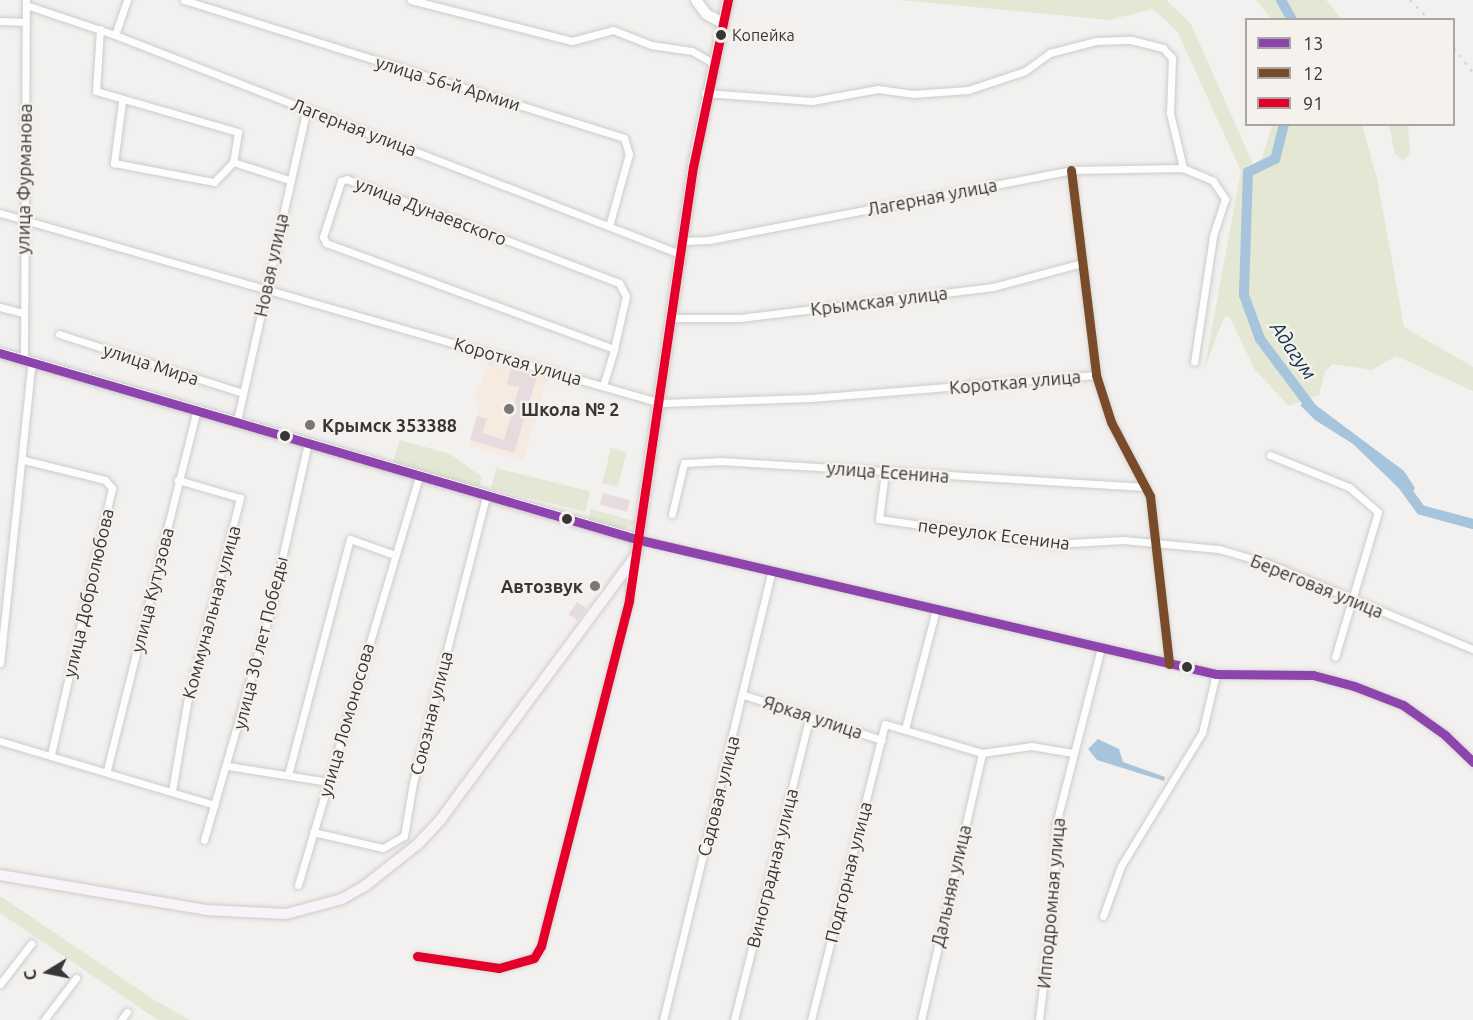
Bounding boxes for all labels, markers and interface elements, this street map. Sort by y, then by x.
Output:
legend [1245,18,1455,126]
place label: Копейка [732,25,795,45]
marker: Копейка [715,29,727,41]
text: 13 [1303,33,1323,53]
street label: улица 56-й Армии [373,51,523,115]
text: 12 [1303,63,1323,83]
street label: Лагерная улица [288,93,420,161]
text: 91 [1303,93,1323,113]
street label: улица Фурманова [12,103,36,255]
street label: улица Дунаевского [352,172,510,250]
street label: Лагерная улица [865,174,999,220]
street label: Новая улица [249,211,293,319]
street label: Крымская улица [809,282,949,320]
water label: Адагум [1266,316,1322,384]
street label: Короткая улица [452,332,584,390]
street label: улица Мира [100,338,202,390]
street label: Короткая улица [948,365,1082,399]
place label: Школа № 2 [521,398,619,420]
marker: Школа № 2 [502,402,516,416]
place label: Крымск 353388 [322,414,457,436]
marker: Крымск 353388 [303,418,317,432]
unlabelled marker [279,430,291,442]
street label: улица Есенина [826,457,950,487]
street label: улица Добролюбова [58,506,118,680]
unlabelled marker [561,513,573,525]
street label: переулок Есенина [917,514,1071,554]
street label: Коммунальная улица [177,523,245,701]
street label: улица Кутузова [126,525,178,655]
street label: Береговая улица [1247,549,1387,623]
street label: улица 30 лет Победы [228,554,292,732]
place label: Автозвук [501,575,583,597]
marker: Автозвук [588,579,602,593]
street label: улица Ломоносова [314,641,378,799]
street label: Союзная улица [405,649,457,777]
unlabelled marker [1181,661,1193,673]
street label: Яркая улица [761,691,865,743]
street label: Садовая улица [693,733,743,859]
street label: Виноградная улица [742,786,802,950]
street label: Подгорная улица [820,799,876,945]
street label: Ипподромная улица [1033,817,1069,989]
street label: Дальняя улица [926,823,976,949]
north arrow [18,942,78,1002]
text: С [21,969,40,982]

